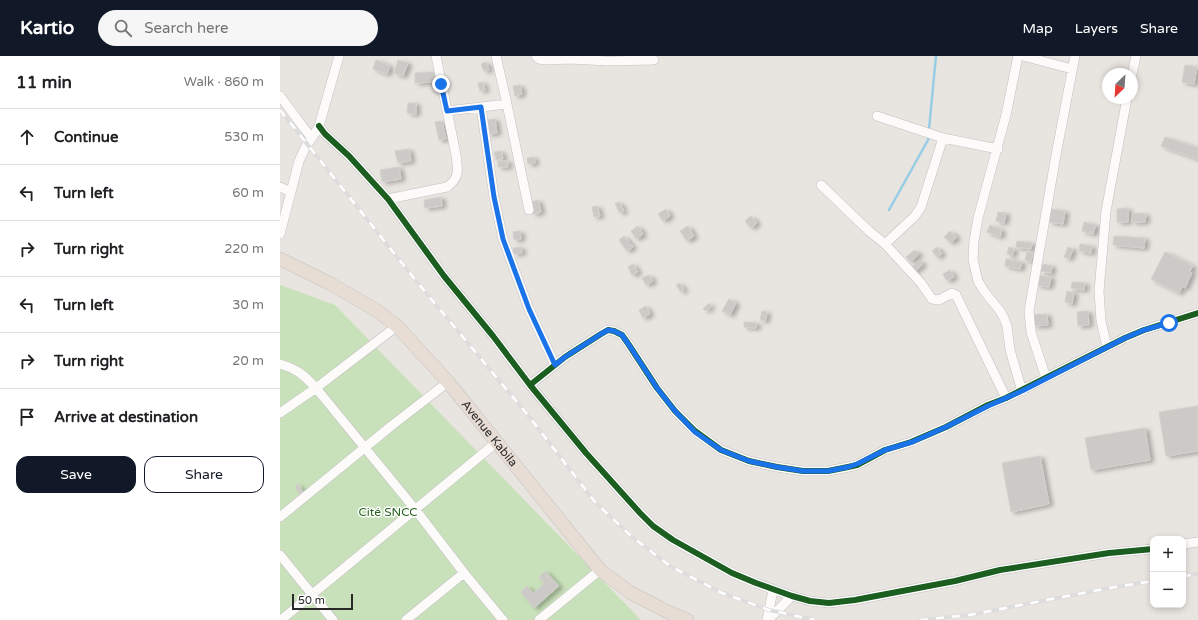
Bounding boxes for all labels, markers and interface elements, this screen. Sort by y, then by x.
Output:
search box [98,10,378,46]
text: Kartio [20,17,74,39]
icon: search [112,17,134,39]
text: Search here [144,19,229,37]
text: Map [1023,20,1053,37]
text: Layers [1075,20,1118,37]
text: Share [1140,20,1178,37]
north arrow [1102,68,1138,104]
text: 11 min [16,72,72,93]
text: Walk · 860 m [184,74,264,90]
route end [432,75,450,93]
icon: ahead [16,126,38,148]
text: Continue [54,128,118,146]
text: 530 m [224,129,264,145]
icon: left [16,182,38,204]
text: Turn left [54,184,114,202]
text: 60 m [232,185,264,201]
icon: right [16,238,38,260]
text: Turn right [54,240,124,258]
text: 220 m [224,241,264,257]
icon: left [16,294,38,316]
text: Turn left [54,296,114,314]
text: 30 m [232,297,264,313]
route start [1160,314,1178,332]
icon: right [16,350,38,372]
text: Turn right [54,352,124,370]
text: 20 m [232,353,264,369]
street label: Avenue Kabila [459,397,521,469]
icon: arrive [16,406,38,428]
text: Arrive at destination [54,408,198,426]
button: Save [16,456,136,493]
button: Share [144,456,264,493]
park label: Cité SNCC [358,505,418,519]
map controls [1150,536,1186,608]
button: + [1150,536,1186,572]
button: − [1150,572,1186,608]
scale bar [292,592,353,611]
text: 50 m [298,594,325,607]

